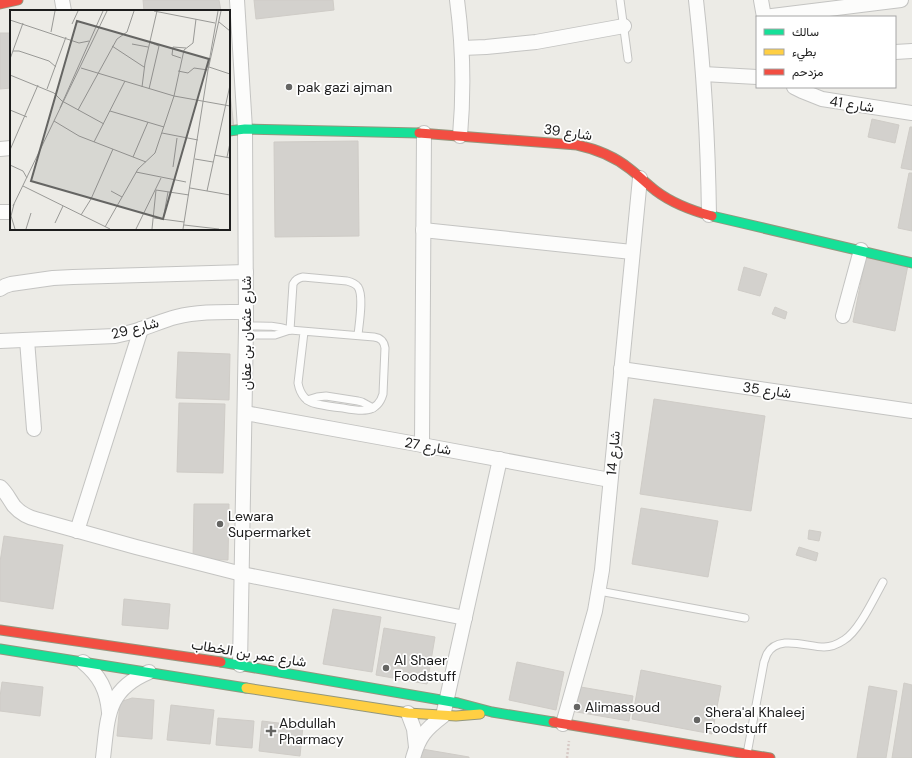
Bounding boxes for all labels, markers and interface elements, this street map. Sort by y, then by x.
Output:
inset map [10,10,230,230]
legend [756,16,896,88]
text: سالك [792,24,819,40]
text: بطيء [792,44,816,62]
text: مزدحم [792,64,823,80]
place label: pak gazi ajman [297,78,392,96]
marker: pak gazi ajman [284,82,294,92]
street label: شارع 41 [828,92,876,118]
street label: شارع 39 [542,120,593,146]
street label: شارع عثمان بن عفان [237,276,257,390]
street label: شارع 29 [109,313,161,345]
street label: شارع 35 [741,378,792,404]
street label: شارع 14 [602,430,626,476]
street label: شارع 27 [403,433,453,461]
place label: Lewara Supermarket [228,507,311,541]
marker: Lewara Supermarket [215,519,225,529]
street label: شارع عمر بن الخطاب [190,635,308,673]
place label: Al Shaer Foodstuff [394,651,457,685]
marker: Al Shaer Foodstuff [381,663,391,673]
place label: Alimassoud [585,698,660,716]
marker: Alimassoud [572,702,582,712]
place label: Shera'al Khaleej Foodstuff [705,703,805,737]
place label: Abdullah Pharmacy [279,714,344,748]
marker: Shera'al Khaleej Foodstuff [692,715,702,725]
marker: Abdullah Pharmacy [266,726,276,736]

